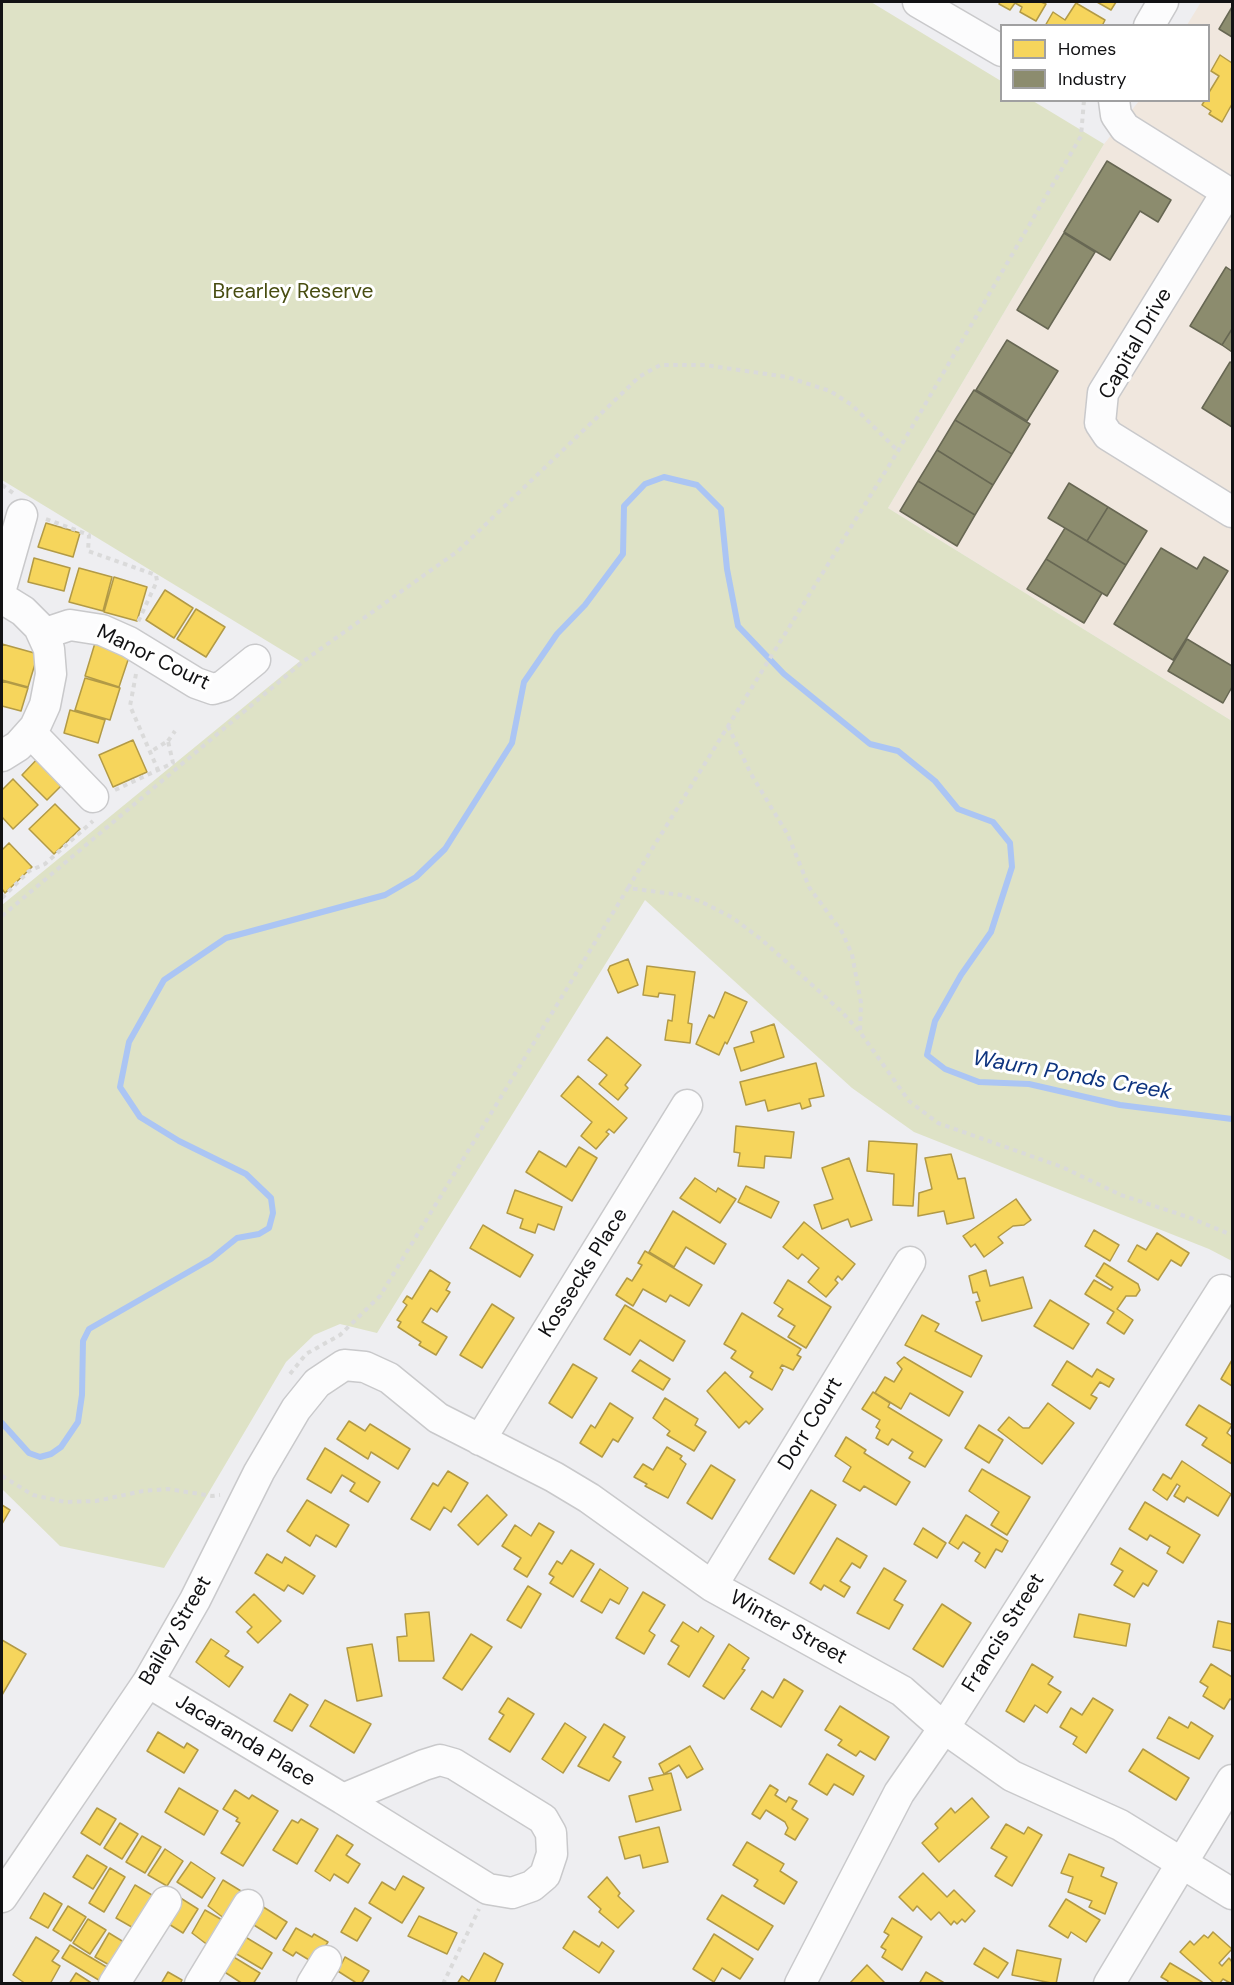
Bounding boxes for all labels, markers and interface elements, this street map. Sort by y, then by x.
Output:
legend [1000,24,1210,102]
text: Homes [1058,37,1116,61]
text: Industry [1058,67,1127,91]
park label: Brearley Reserve [212,279,374,305]
street label: Capital Drive [1094,284,1178,404]
street label: Manor Court [92,620,214,696]
water label: Waurn Ponds Creek [970,1046,1174,1106]
street label: Kossecks Place [534,1204,634,1342]
street label: Dorr Court [774,1373,848,1475]
street label: Francis Street [957,1569,1051,1697]
street label: Bailey Street [135,1572,217,1690]
street label: Winter Street [725,1585,851,1671]
street label: Jacaranda Place [170,1689,320,1793]

